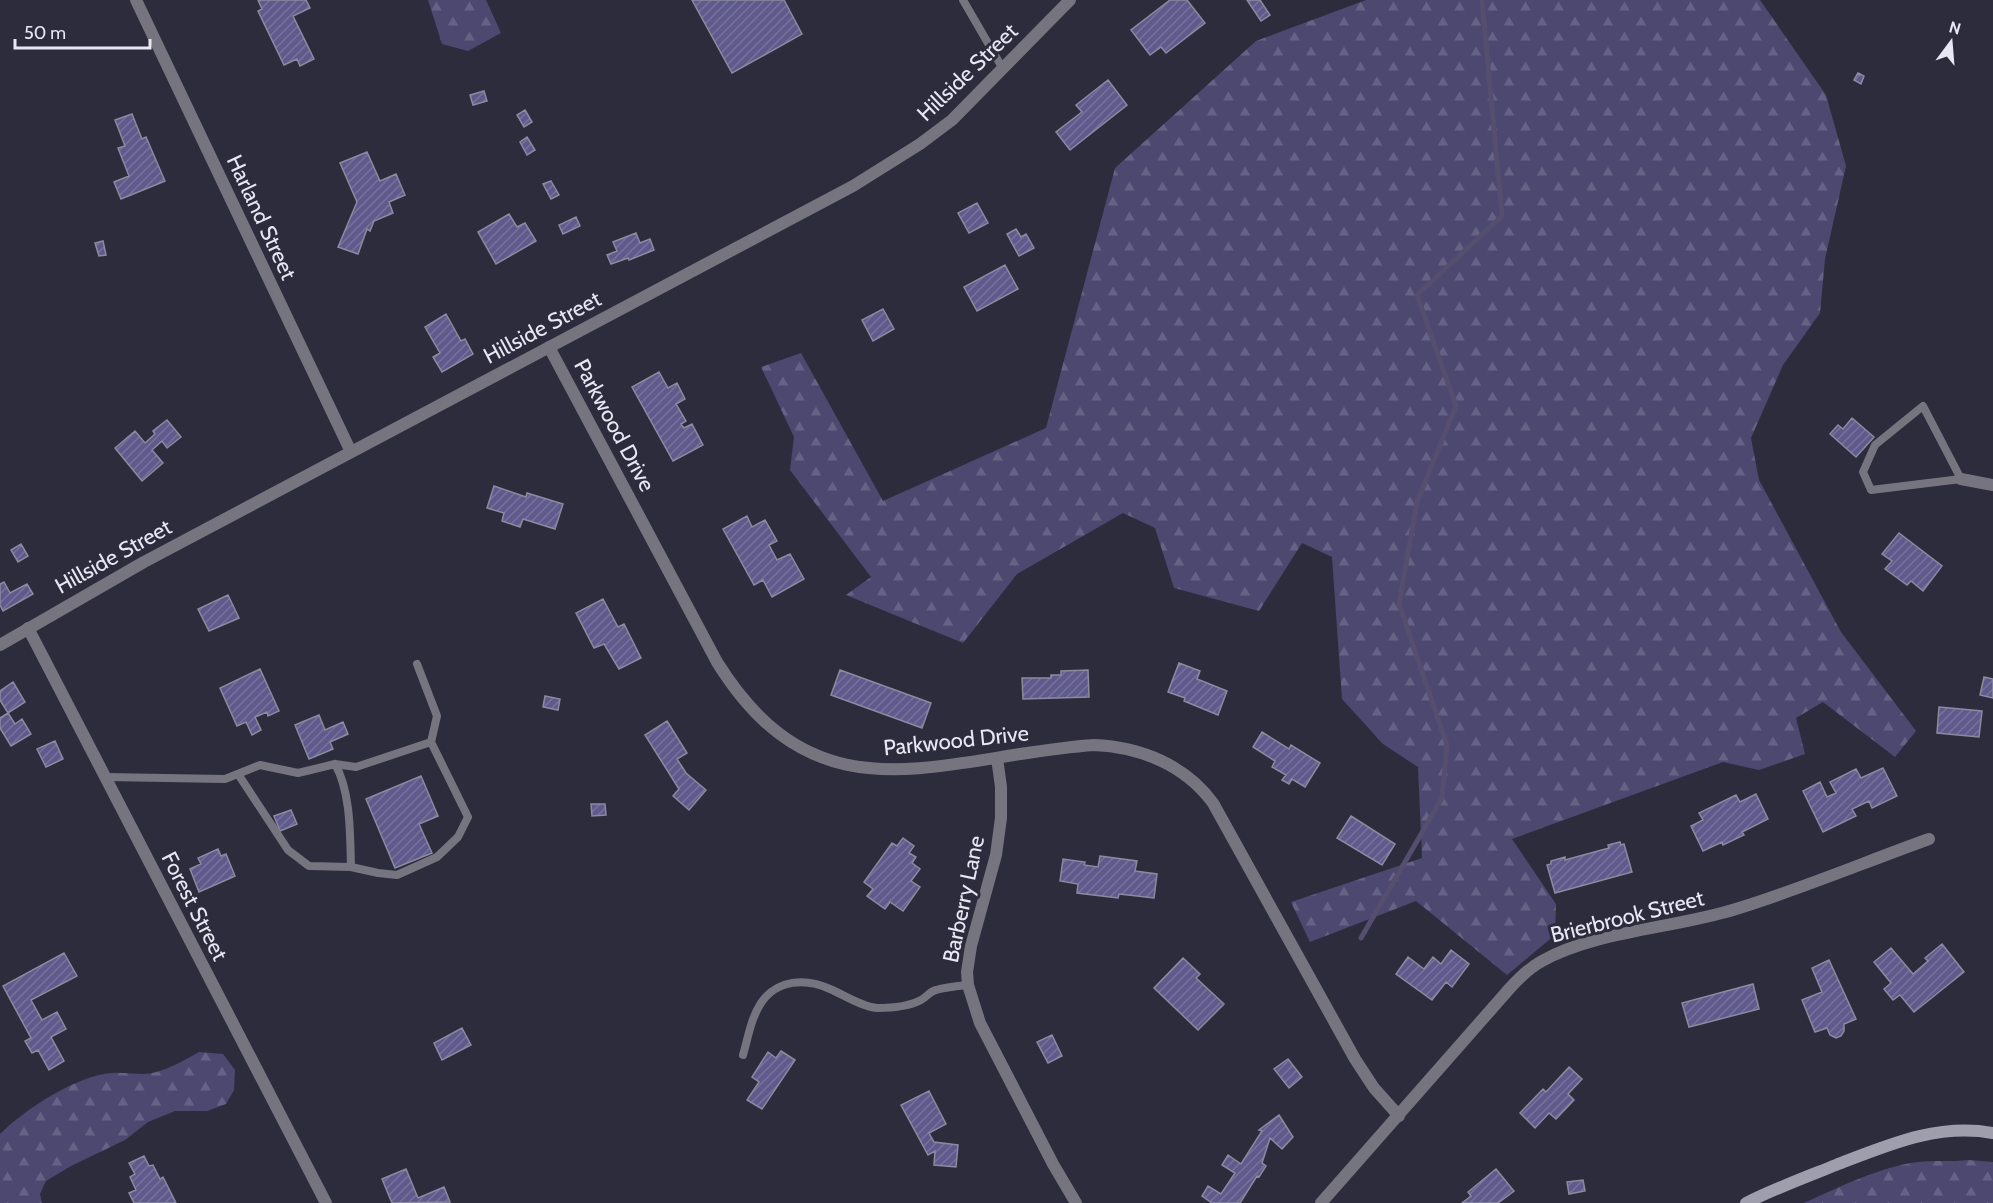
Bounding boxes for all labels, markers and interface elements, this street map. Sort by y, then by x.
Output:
scale bar [15,12,150,50]
north arrow [1921,12,1981,72]
street label: Hillside Street [912,17,1024,127]
text: N [1947,17,1963,39]
text: 50 m [24,22,66,44]
street label: Harland Street [221,151,302,284]
street label: Hillside Street [479,285,606,370]
street label: Parkwood Drive [568,354,661,496]
street label: Hillside Street [50,513,177,600]
street label: Parkwood Drive [882,719,1030,762]
street label: Barberry Lane [937,833,990,965]
street label: Forest Street [156,847,234,966]
street label: Brierbrook Street [1548,884,1707,949]

